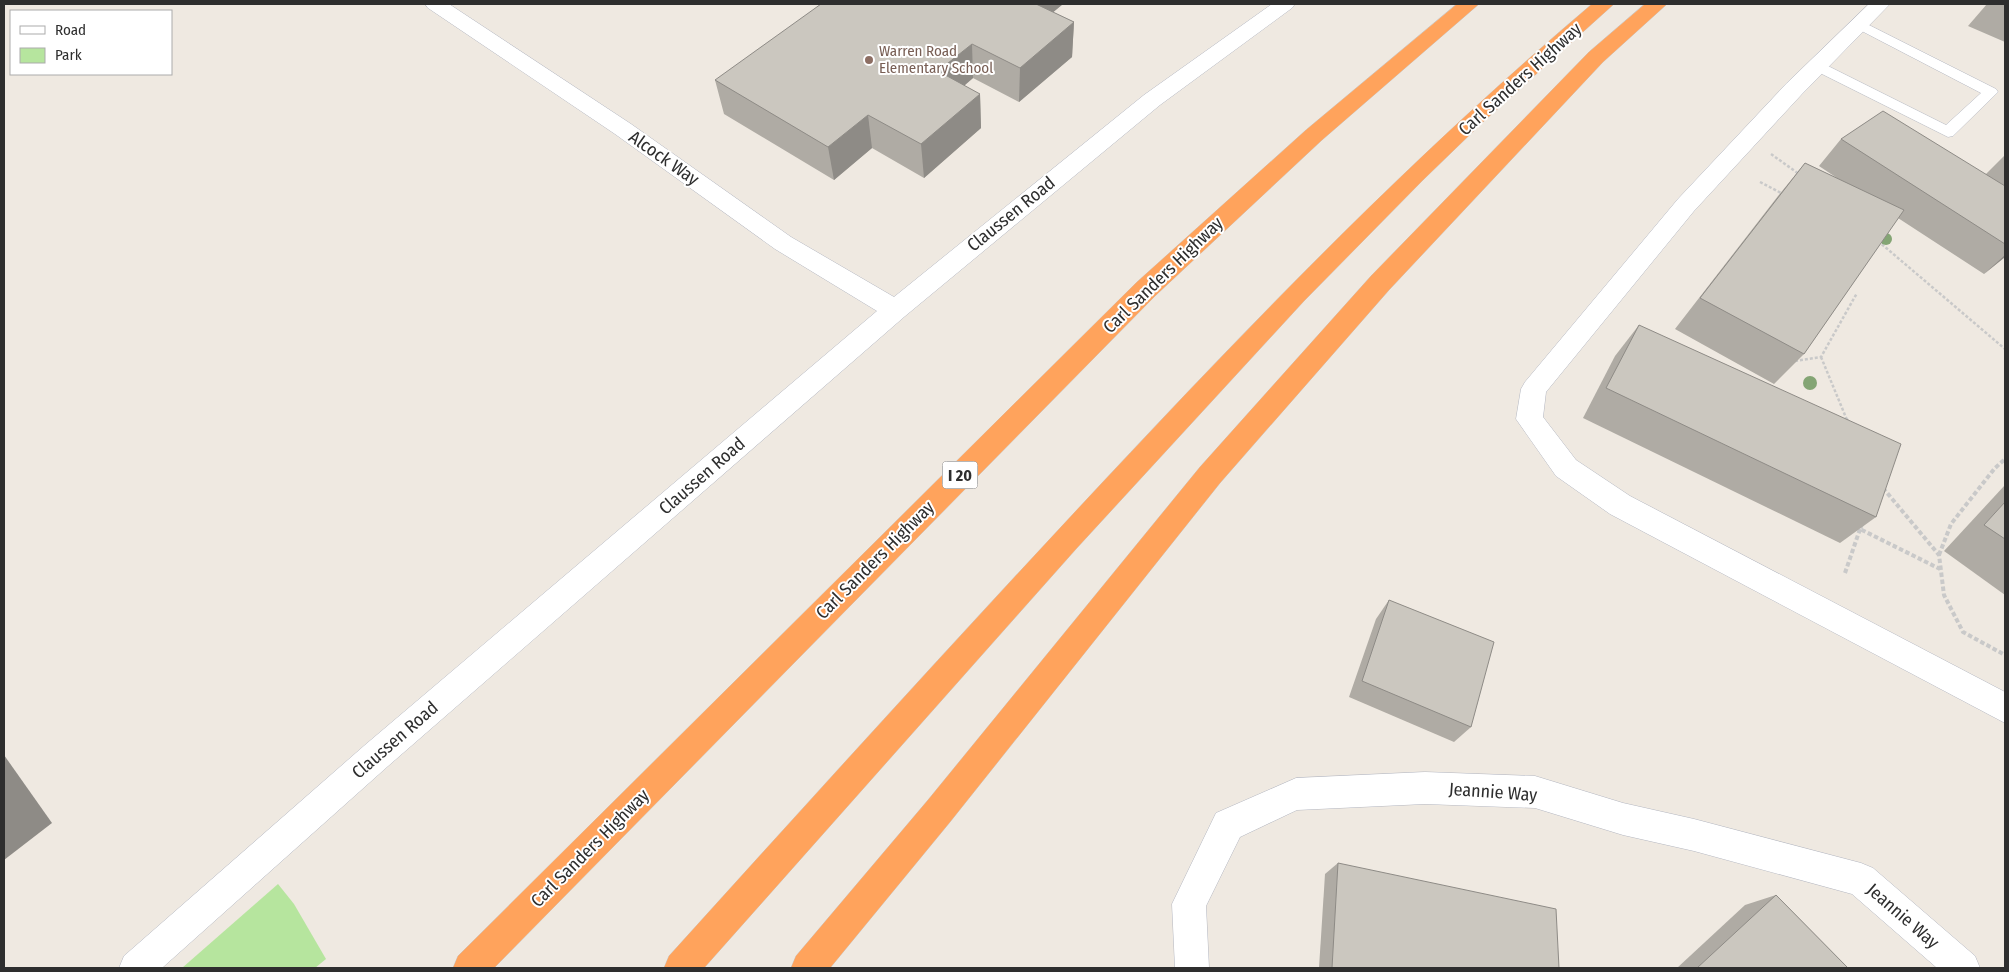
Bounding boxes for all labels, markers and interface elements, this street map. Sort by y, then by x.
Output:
legend [10,10,172,75]
street label: Carl Sanders Highway [1454,18,1586,140]
text: Road [55,21,86,39]
place label: Warren Road Elementary School [879,42,993,77]
text: Park [55,46,82,64]
marker: Warren Road Elementary School [863,54,875,66]
street label: Alcock Way [625,126,703,190]
street label: Claussen Road [963,172,1059,256]
street label: Carl Sanders Highway [1098,212,1228,338]
street label: Claussen Road [654,433,750,519]
road number: I 20 [942,462,978,488]
street label: Carl Sanders Highway [811,496,939,624]
street label: Claussen Road [347,697,443,783]
street label: Jeannie Way [1448,778,1538,806]
street label: Carl Sanders Highway [526,784,654,912]
street label: Jeannie Way [1862,879,1944,953]

